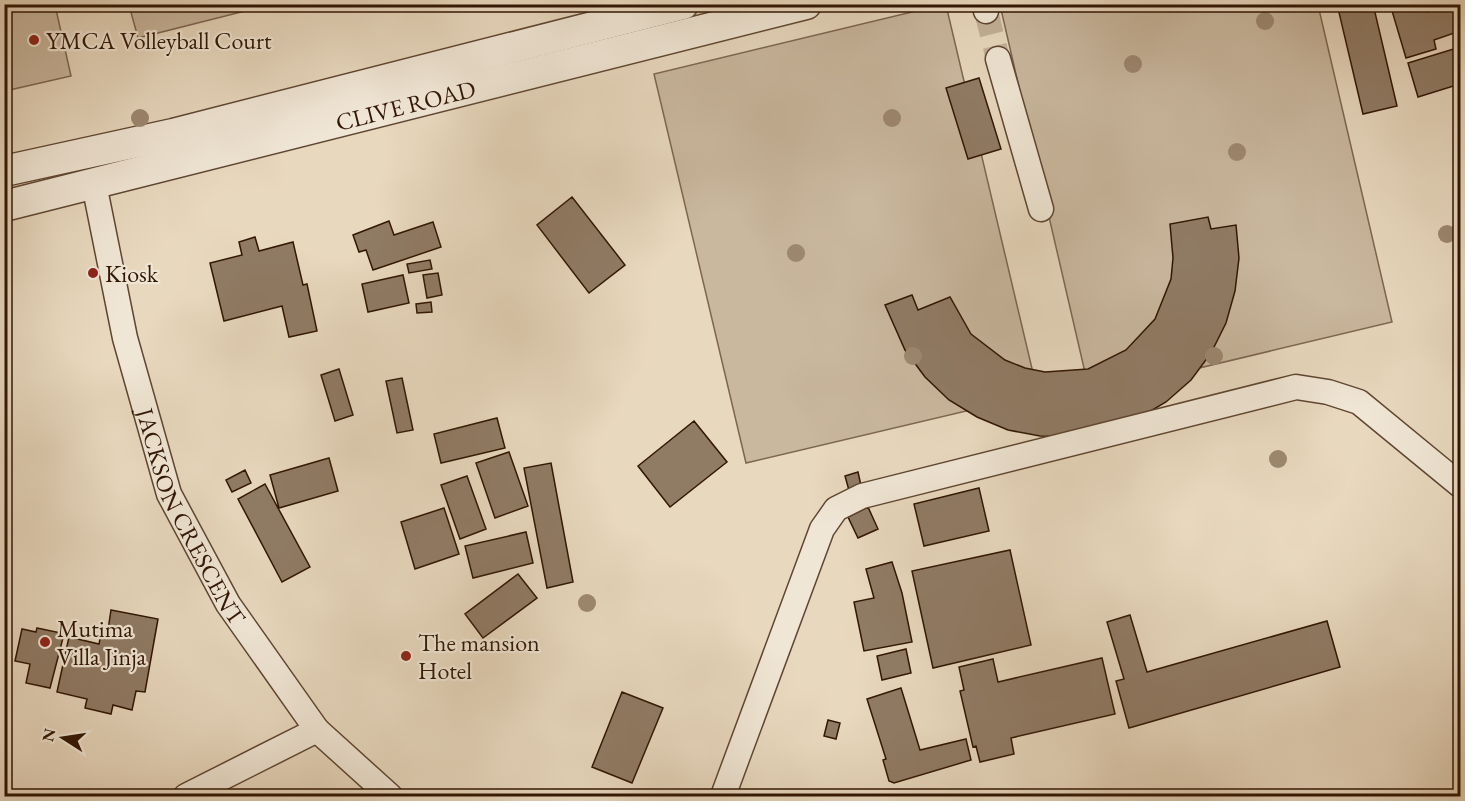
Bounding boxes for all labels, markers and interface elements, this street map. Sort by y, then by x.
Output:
place label: YMCA Volleyball Court [46,25,272,56]
marker: YMCA Volleyball Court [27,33,41,47]
street label: CLIVE ROAD [332,72,479,137]
place label: Kiosk [105,258,159,289]
marker: Kiosk [86,266,100,280]
street label: JACKSON CRESCENT [129,402,254,631]
place label: Mutima Villa Jinja [57,613,147,672]
place label: The mansion Hotel [418,627,540,686]
marker: Mutima Villa Jinja [38,635,52,649]
marker: The mansion Hotel [399,649,413,663]
north arrow [33,708,93,768]
text: N [37,726,60,744]

